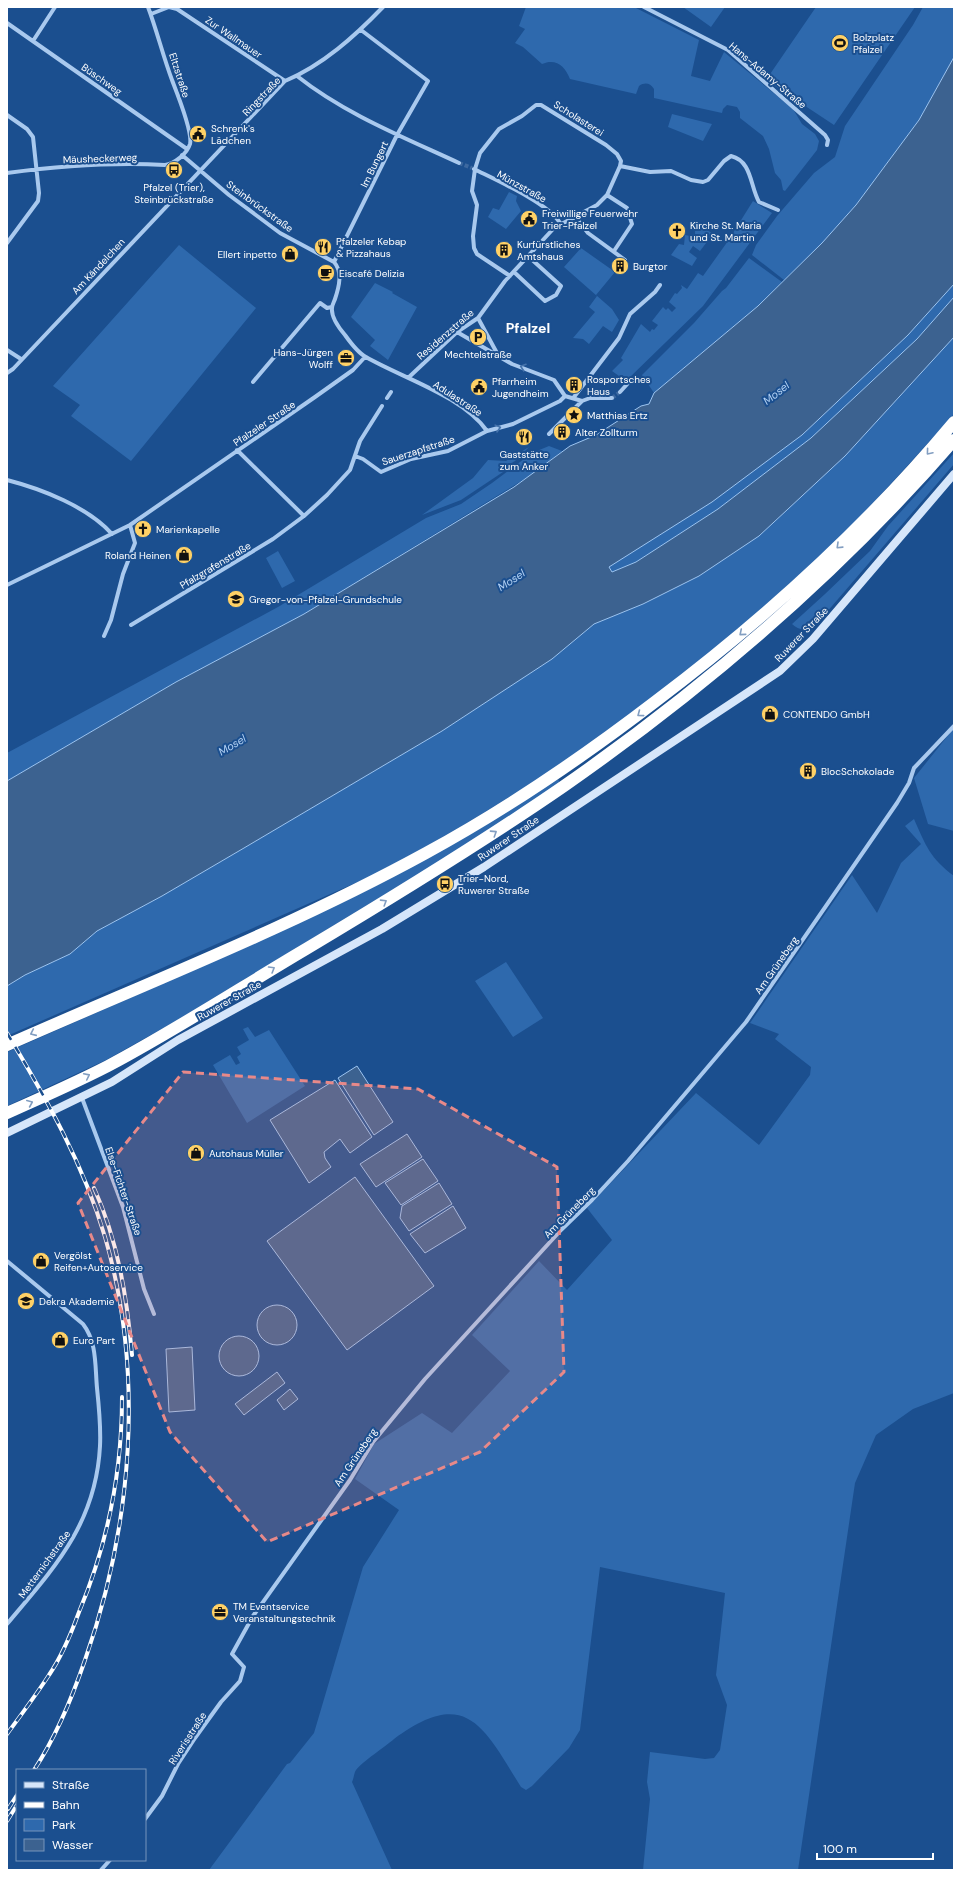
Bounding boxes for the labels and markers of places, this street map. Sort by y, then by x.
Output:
place label: Bolzplatz Pfalzel [853,31,894,56]
sports icon: Bolzplatz Pfalzel [830,33,850,53]
place label: Schrenk's Lädchen [211,122,255,147]
public building icon: Schrenk's Lädchen [188,124,208,144]
bus stop icon: Pfalzel (Trier), Steinbrückstraße [164,160,184,180]
place label: Pfalzel (Trier), Steinbrückstraße [134,181,214,206]
place label: Freiwillige Feuerwehr Trier-Pfalzel [542,207,638,232]
public building icon: Freiwillige Feuerwehr Trier-Pfalzel [519,209,539,229]
place label: Kirche St. Maria und St. Martin [690,219,761,244]
church icon: Kirche St. Maria und St. Martin [667,221,687,241]
place label: Pfalzeler Kebap & Pizzahaus [336,235,406,260]
restaurant icon: Pfalzeler Kebap & Pizzahaus [313,237,333,257]
place label: Kurfürstliches Amtshaus [517,238,580,263]
building icon: Kurfürstliches Amtshaus [494,240,514,260]
shop icon: Ellert inpetto [280,244,300,264]
place label: Ellert inpetto [217,248,277,261]
building icon: Burgtor [610,256,630,276]
place label: Burgtor [633,260,668,273]
cafe icon: Eiscafé Delizia [316,263,336,283]
place label: Eiscafé Delizia [339,267,404,280]
parking icon: Mechtelstraße [468,327,488,347]
place label: Hans-Jürgen Wolff [273,346,334,371]
office icon: Hans-Jürgen Wolff [336,348,356,368]
place label: Mechtelstraße [444,348,512,361]
place label: Rosportsches Haus [587,373,651,398]
place label: Pfarrheim Jugendheim [492,375,549,400]
building icon: Rosportsches Haus [564,375,584,395]
public building icon: Pfarrheim Jugendheim [469,377,489,397]
place icon: Matthias Ertz [564,405,584,425]
place label: Matthias Ertz [587,409,648,422]
building icon: Alter Zollturm [552,422,572,442]
place label: Alter Zollturm [575,426,638,439]
restaurant icon: Gaststätte zum Anker [514,427,534,447]
place label: Gaststätte zum Anker [499,448,549,473]
church icon: Marienkapelle [133,519,153,539]
place label: Marienkapelle [156,523,220,536]
shop icon: Roland Heinen [174,545,194,565]
place label: Roland Heinen [105,549,171,562]
school or university icon: Gregor-von-Pfalzel-Grundschule [226,589,246,609]
place label: Gregor-von-Pfalzel-Grundschule [249,593,402,606]
shop icon: CONTENDO GmbH [760,704,780,724]
place label: CONTENDO GmbH [783,708,870,721]
building icon: BlocSchokolade [798,761,818,781]
place label: BlocSchokolade [821,765,895,778]
place label: Trier-Nord, Ruwerer Straße [458,872,530,897]
bus stop icon: Trier-Nord, Ruwerer Straße [435,874,455,894]
shop icon: Autohaus Müller [186,1143,206,1163]
place label: Autohaus Müller [209,1147,284,1160]
place label: Vergölst Reifen+Autoservice [54,1249,143,1274]
shop icon: Vergölst Reifen+Autoservice [31,1251,51,1271]
school or university icon: Dekra Akademie [16,1291,36,1311]
place label: Dekra Akademie [39,1295,115,1308]
shop icon: Euro Part [50,1330,70,1350]
place label: Euro Part [73,1334,115,1347]
place label: TM Eventservice Veranstaltungstechnik [233,1600,336,1625]
office icon: TM Eventservice Veranstaltungstechnik [210,1602,230,1622]

